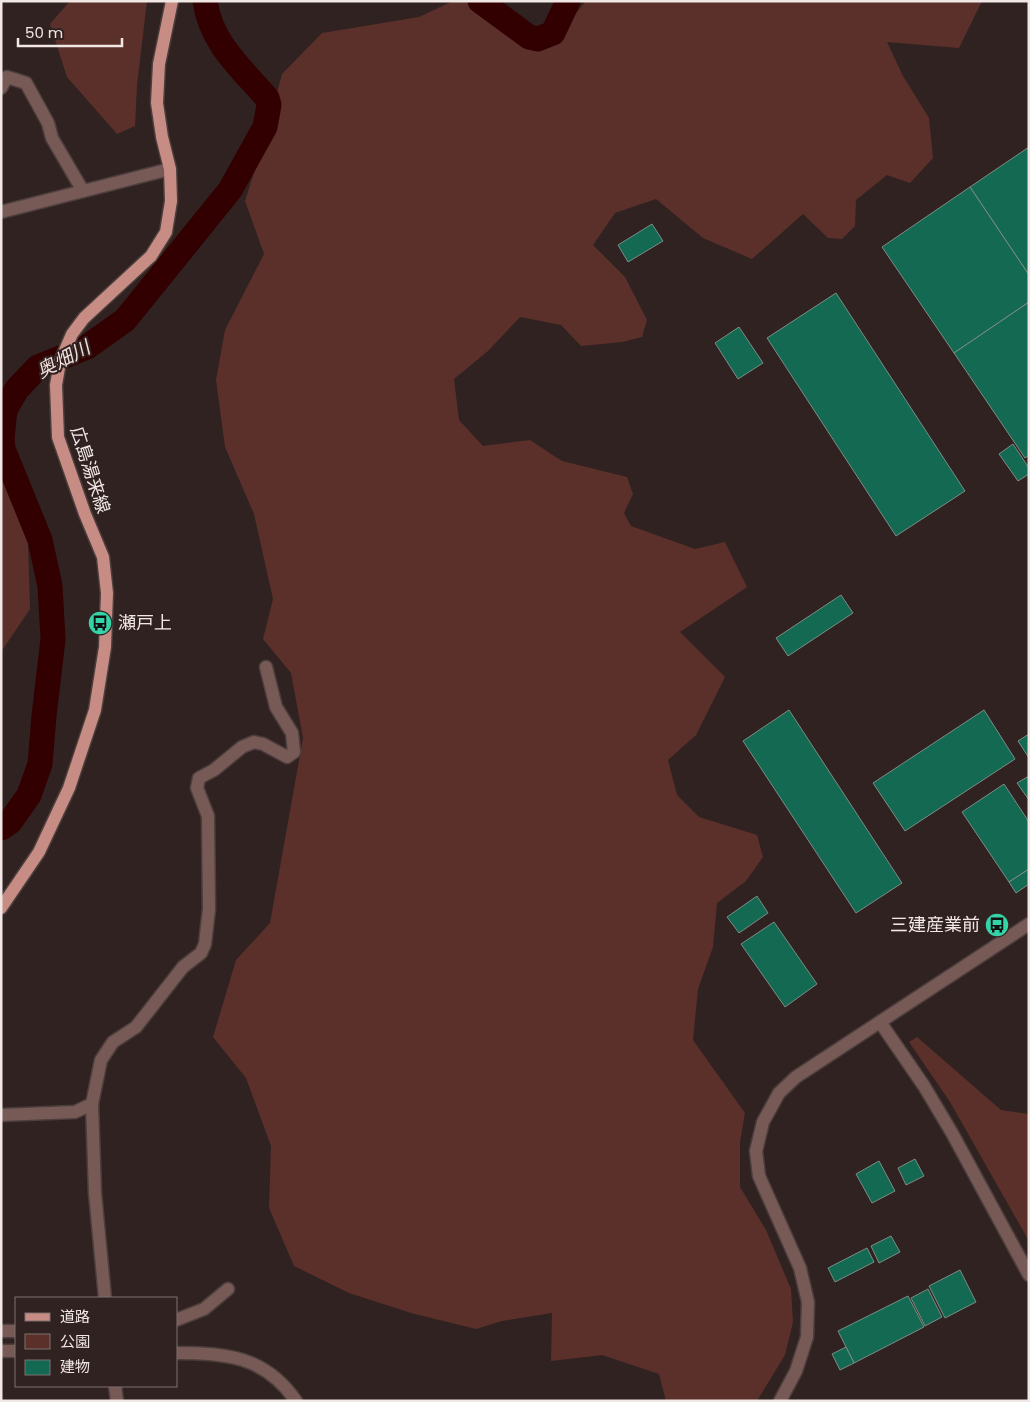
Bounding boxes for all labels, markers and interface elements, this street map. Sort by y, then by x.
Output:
scale bar [18,15,121,47]
text: 50 m [25,22,63,43]
water label: 奥畑川 [32,333,96,385]
street label: 広島湯来線 [65,423,116,517]
bus stop icon: 瀬戸上 [87,610,113,636]
place label: 瀬戸上 [118,610,172,635]
place label: 三建産業前 [890,912,980,937]
bus stop icon: 三建産業前 [984,912,1010,938]
legend [15,1297,178,1387]
text: 道路 [60,1306,90,1327]
text: 公園 [60,1331,90,1352]
text: 建物 [60,1356,90,1377]

